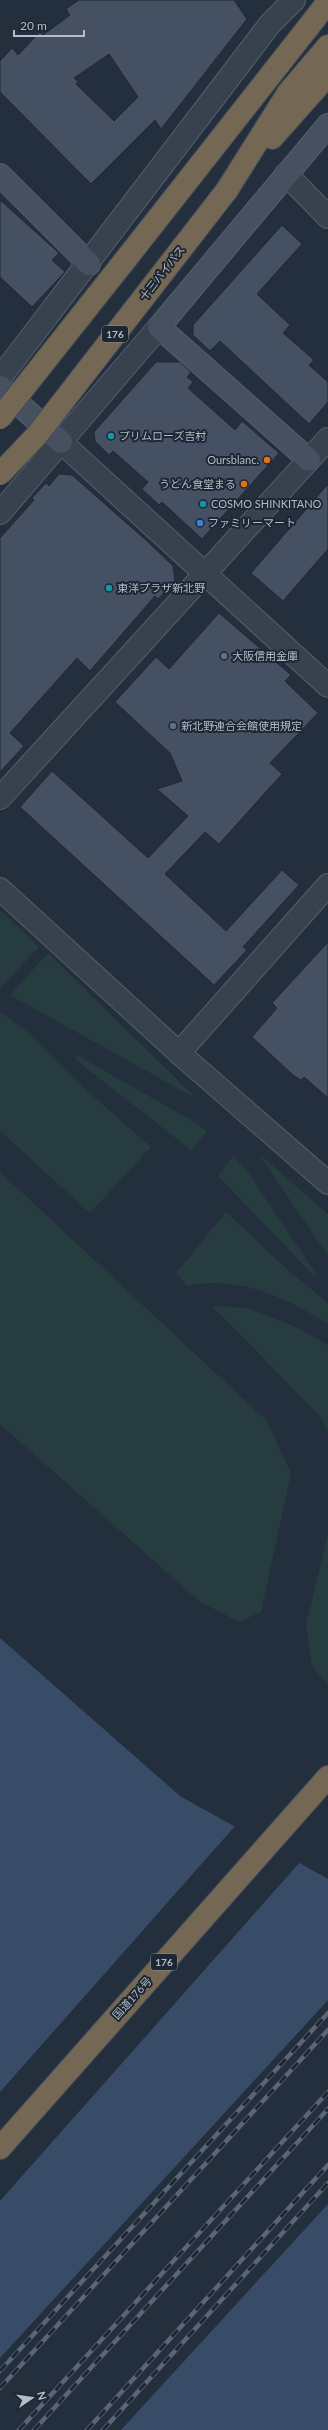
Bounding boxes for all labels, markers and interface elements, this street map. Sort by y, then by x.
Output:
scale bar [14,12,84,38]
text: 20 m [20,18,47,33]
street label: 十三バイパス [136,243,187,303]
road number: 176 [102,326,128,342]
place label: プリムローズ吉村 [119,429,206,442]
marker: プリムローズ吉村 [106,431,116,441]
place label: Oursblanc. [207,453,259,466]
marker: Oursblanc. [262,455,272,465]
place label: うどん食堂まる [159,477,236,490]
marker: うどん食堂まる [239,479,249,489]
place label: COSMO SHINKITANO [211,497,322,510]
marker: COSMO SHINKITANO [198,499,208,509]
place label: ファミリーマート [208,516,296,529]
marker: ファミリーマート [195,518,205,528]
place label: 東洋プラザ新北野 [117,581,205,594]
marker: 東洋プラザ新北野 [104,583,114,593]
place label: 大阪信用金庫 [232,649,298,662]
marker: 大阪信用金庫 [219,651,229,661]
place label: 新北野連合会館使用規定 [181,719,302,732]
marker: 新北野連合会館使用規定 [168,721,178,731]
road number: 176 [151,1954,177,1970]
street label: 国道176号 [109,1974,154,2021]
north arrow [12,2378,52,2418]
text: N [35,2390,50,2401]

